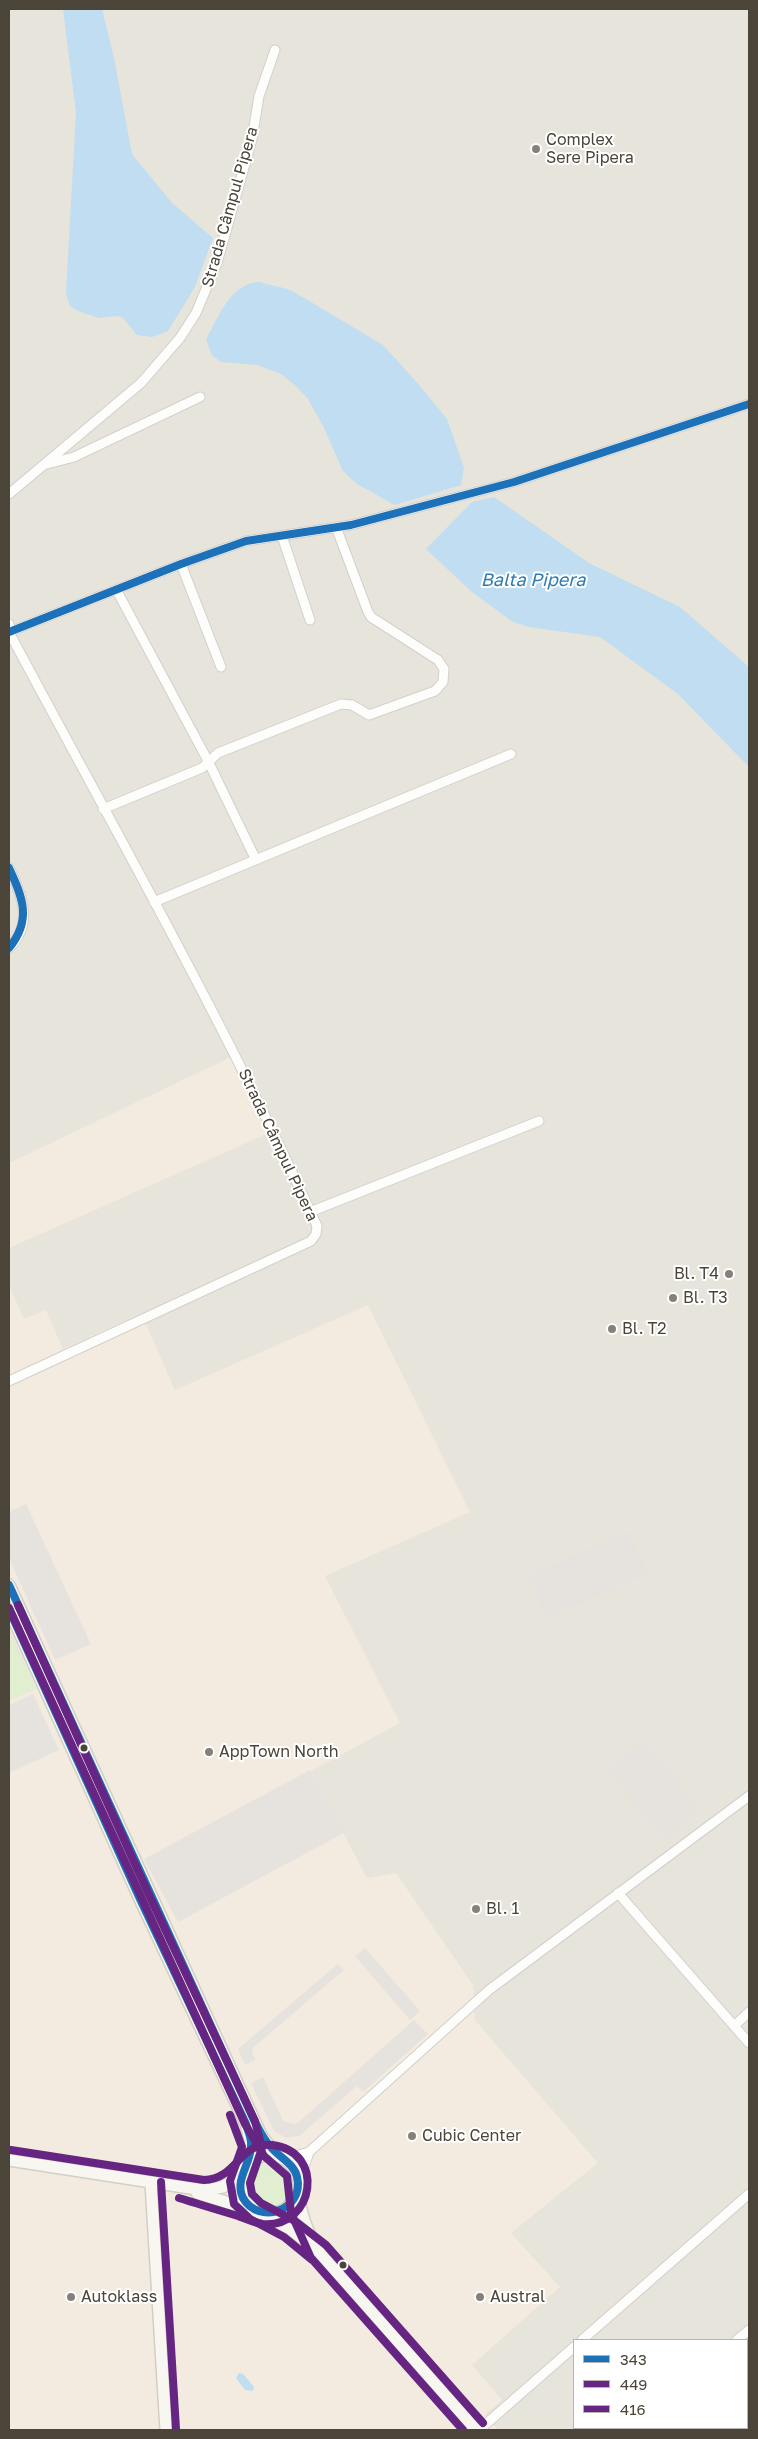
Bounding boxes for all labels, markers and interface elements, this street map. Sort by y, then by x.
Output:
street label: Strada Câmpul Pipera [198,125,262,289]
place label: Complex Sere Pipera [546,130,634,168]
marker: Complex Sere Pipera [530,143,542,155]
water label: Balta Pipera [481,569,585,591]
street label: Strada Câmpul Pipera [234,1066,322,1224]
place label: Bl. T4 [674,1264,719,1284]
marker: Bl. T4 [723,1268,735,1280]
place label: Bl. T3 [683,1288,728,1308]
marker: Bl. T3 [667,1292,679,1304]
place label: Bl. T2 [622,1319,667,1339]
marker: Bl. T2 [606,1323,618,1335]
place label: AppTown North [219,1742,339,1762]
unlabelled marker [79,1743,89,1753]
marker: AppTown North [203,1746,215,1758]
place label: Bl. 1 [486,1899,519,1919]
marker: Bl. 1 [470,1903,482,1915]
place label: Cubic Center [422,2126,521,2146]
marker: Cubic Center [406,2130,418,2142]
unlabelled marker [338,2260,348,2270]
place label: Autoklass [81,2287,157,2307]
place label: Austral [490,2287,545,2307]
marker: Autoklass [65,2291,77,2303]
marker: Austral [474,2291,486,2303]
legend [573,2339,748,2429]
text: 343 [620,2350,647,2368]
text: 449 [620,2375,647,2393]
text: 416 [620,2400,646,2418]

